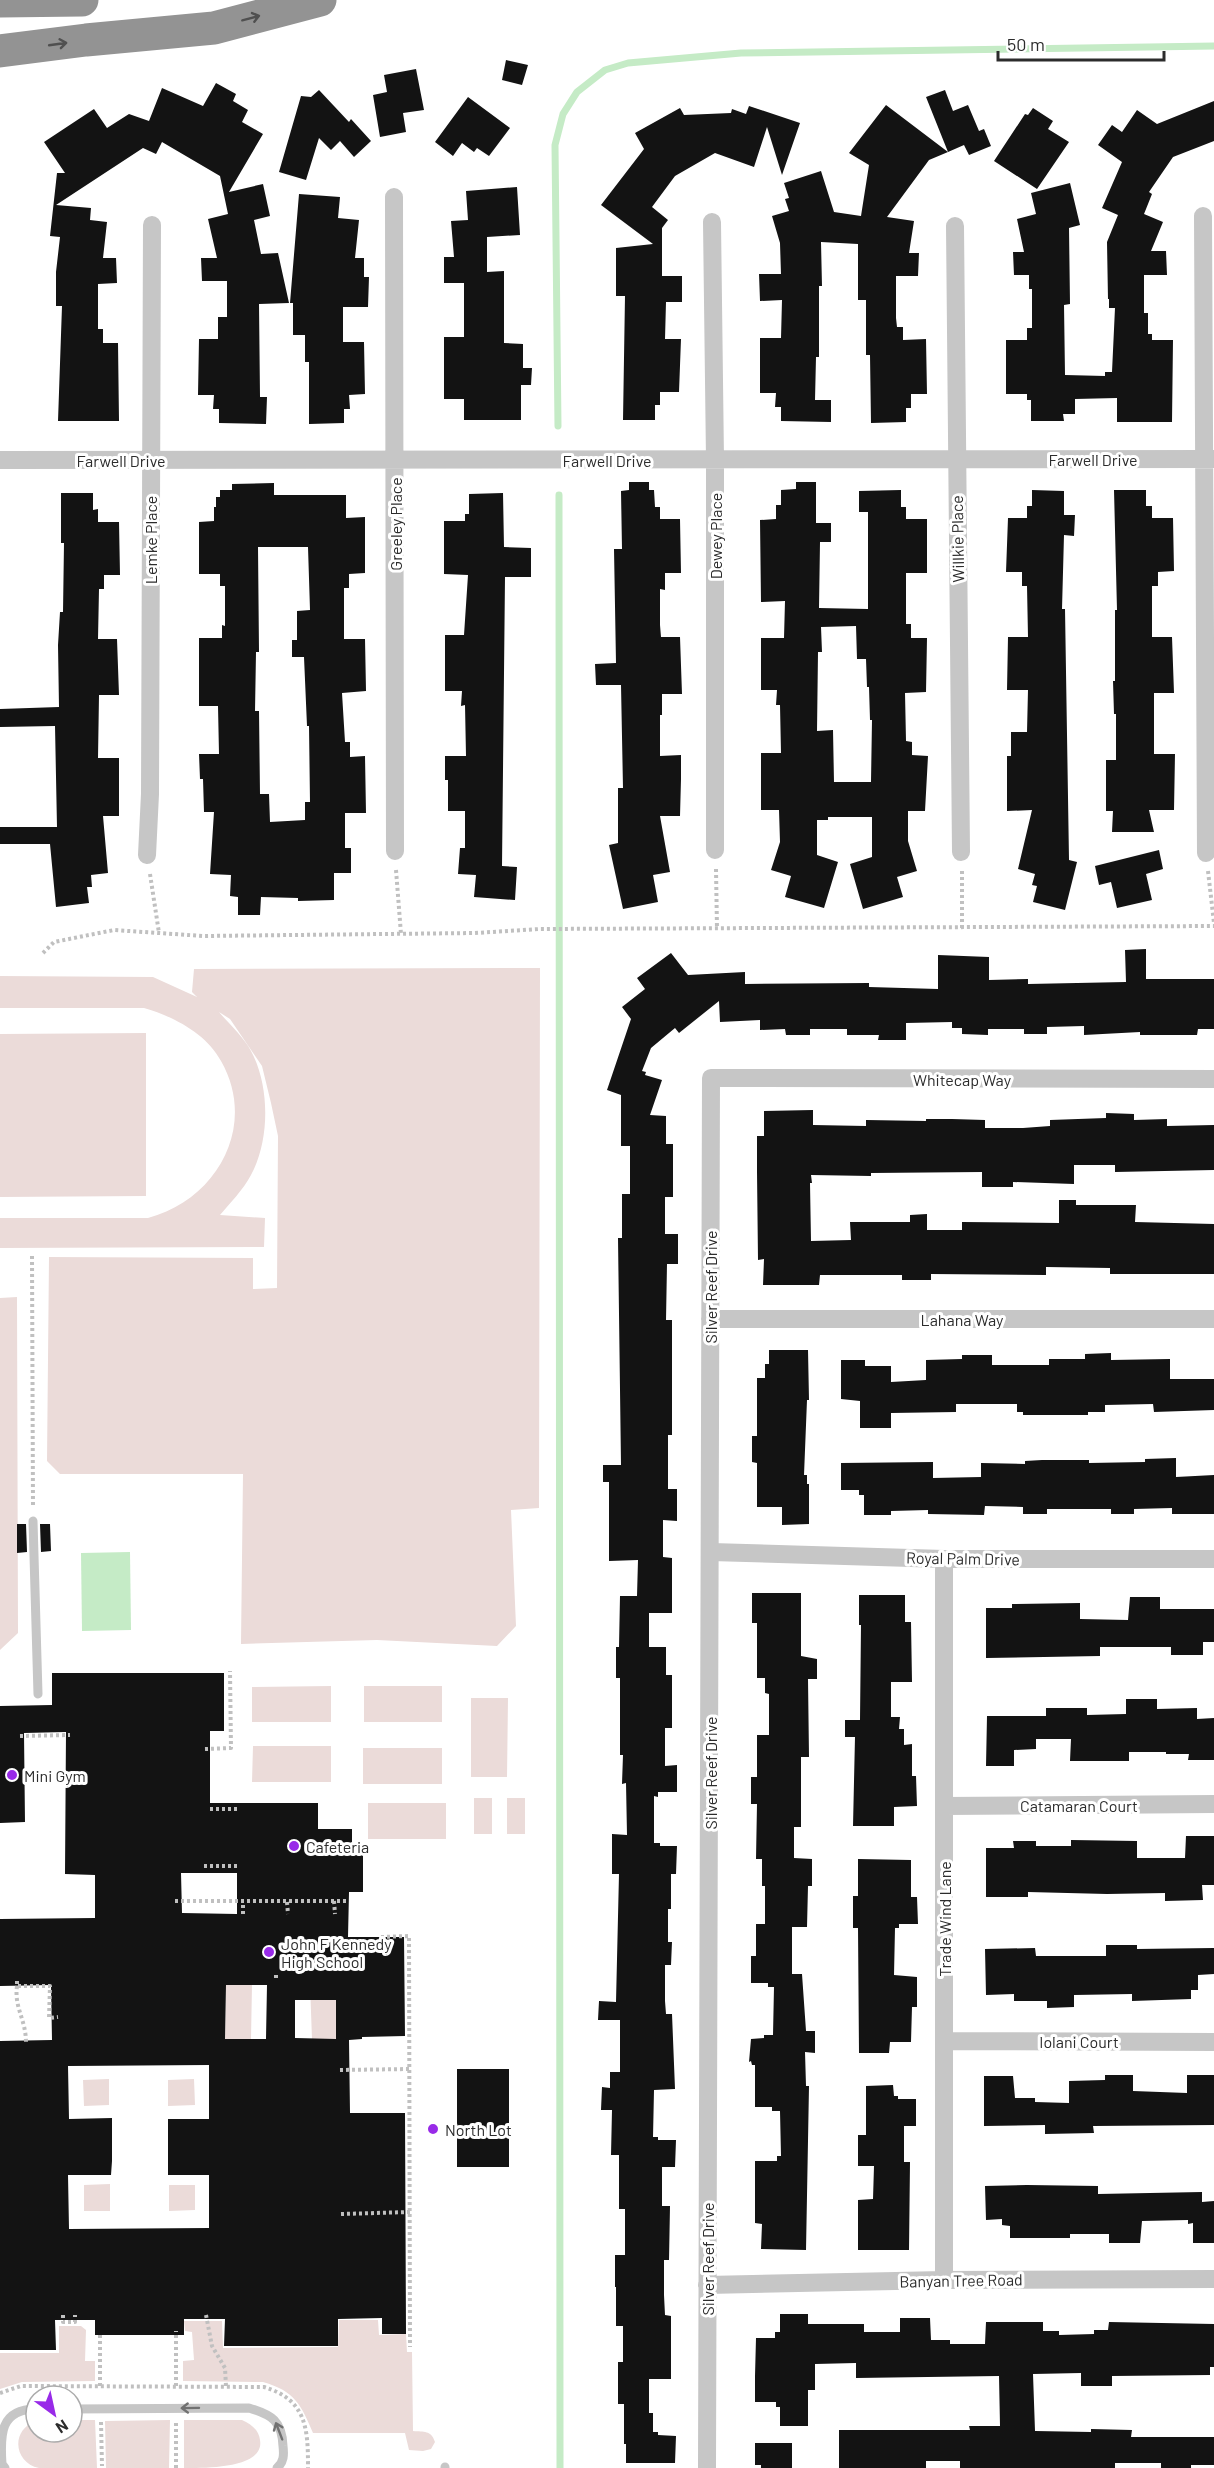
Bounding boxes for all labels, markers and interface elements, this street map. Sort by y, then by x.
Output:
one-way arrow [241,12,260,24]
scale bar [998,24,1164,62]
text: 50 m [1007,33,1045,55]
one-way arrow [48,38,67,49]
street label: Farwell Drive [1048,450,1138,469]
street label: Farwell Drive [76,451,166,470]
street label: Farwell Drive [562,451,652,470]
street label: Greeley Place [386,477,405,571]
street label: Dewey Place [706,493,725,579]
street label: Willkie Place [947,495,967,583]
street label: Lemke Place [141,496,160,584]
street label: Whitecap Way [913,1070,1012,1089]
street label: Silver Reef Drive [701,1230,720,1344]
street label: Lahana Way [921,1310,1004,1329]
street label: Royal Palm Drive [906,1548,1020,1568]
street label: Silver Reef Drive [701,1716,720,1830]
place label: Mini Gym [24,1766,86,1785]
marker: Mini Gym [5,1768,19,1782]
street label: Catamaran Court [1020,1796,1138,1815]
place label: Cafeteria [306,1837,369,1856]
marker: Cafeteria [287,1839,301,1853]
street label: Trade Wind Lane [935,1861,954,1977]
place label: John F Kennedy High School [281,1934,392,1971]
marker: John F Kennedy High School [262,1945,276,1959]
street label: Iolani Court [1039,2032,1119,2051]
place label: North Lot [445,2120,512,2139]
marker: North Lot [426,2122,440,2136]
street label: Silver Reef Drive [698,2202,717,2316]
street label: Banyan Tree Road [899,2269,1023,2291]
north arrow [24,2384,84,2444]
one-way arrow [181,2402,201,2414]
text: N [53,2416,72,2438]
one-way arrow [273,2422,284,2440]

